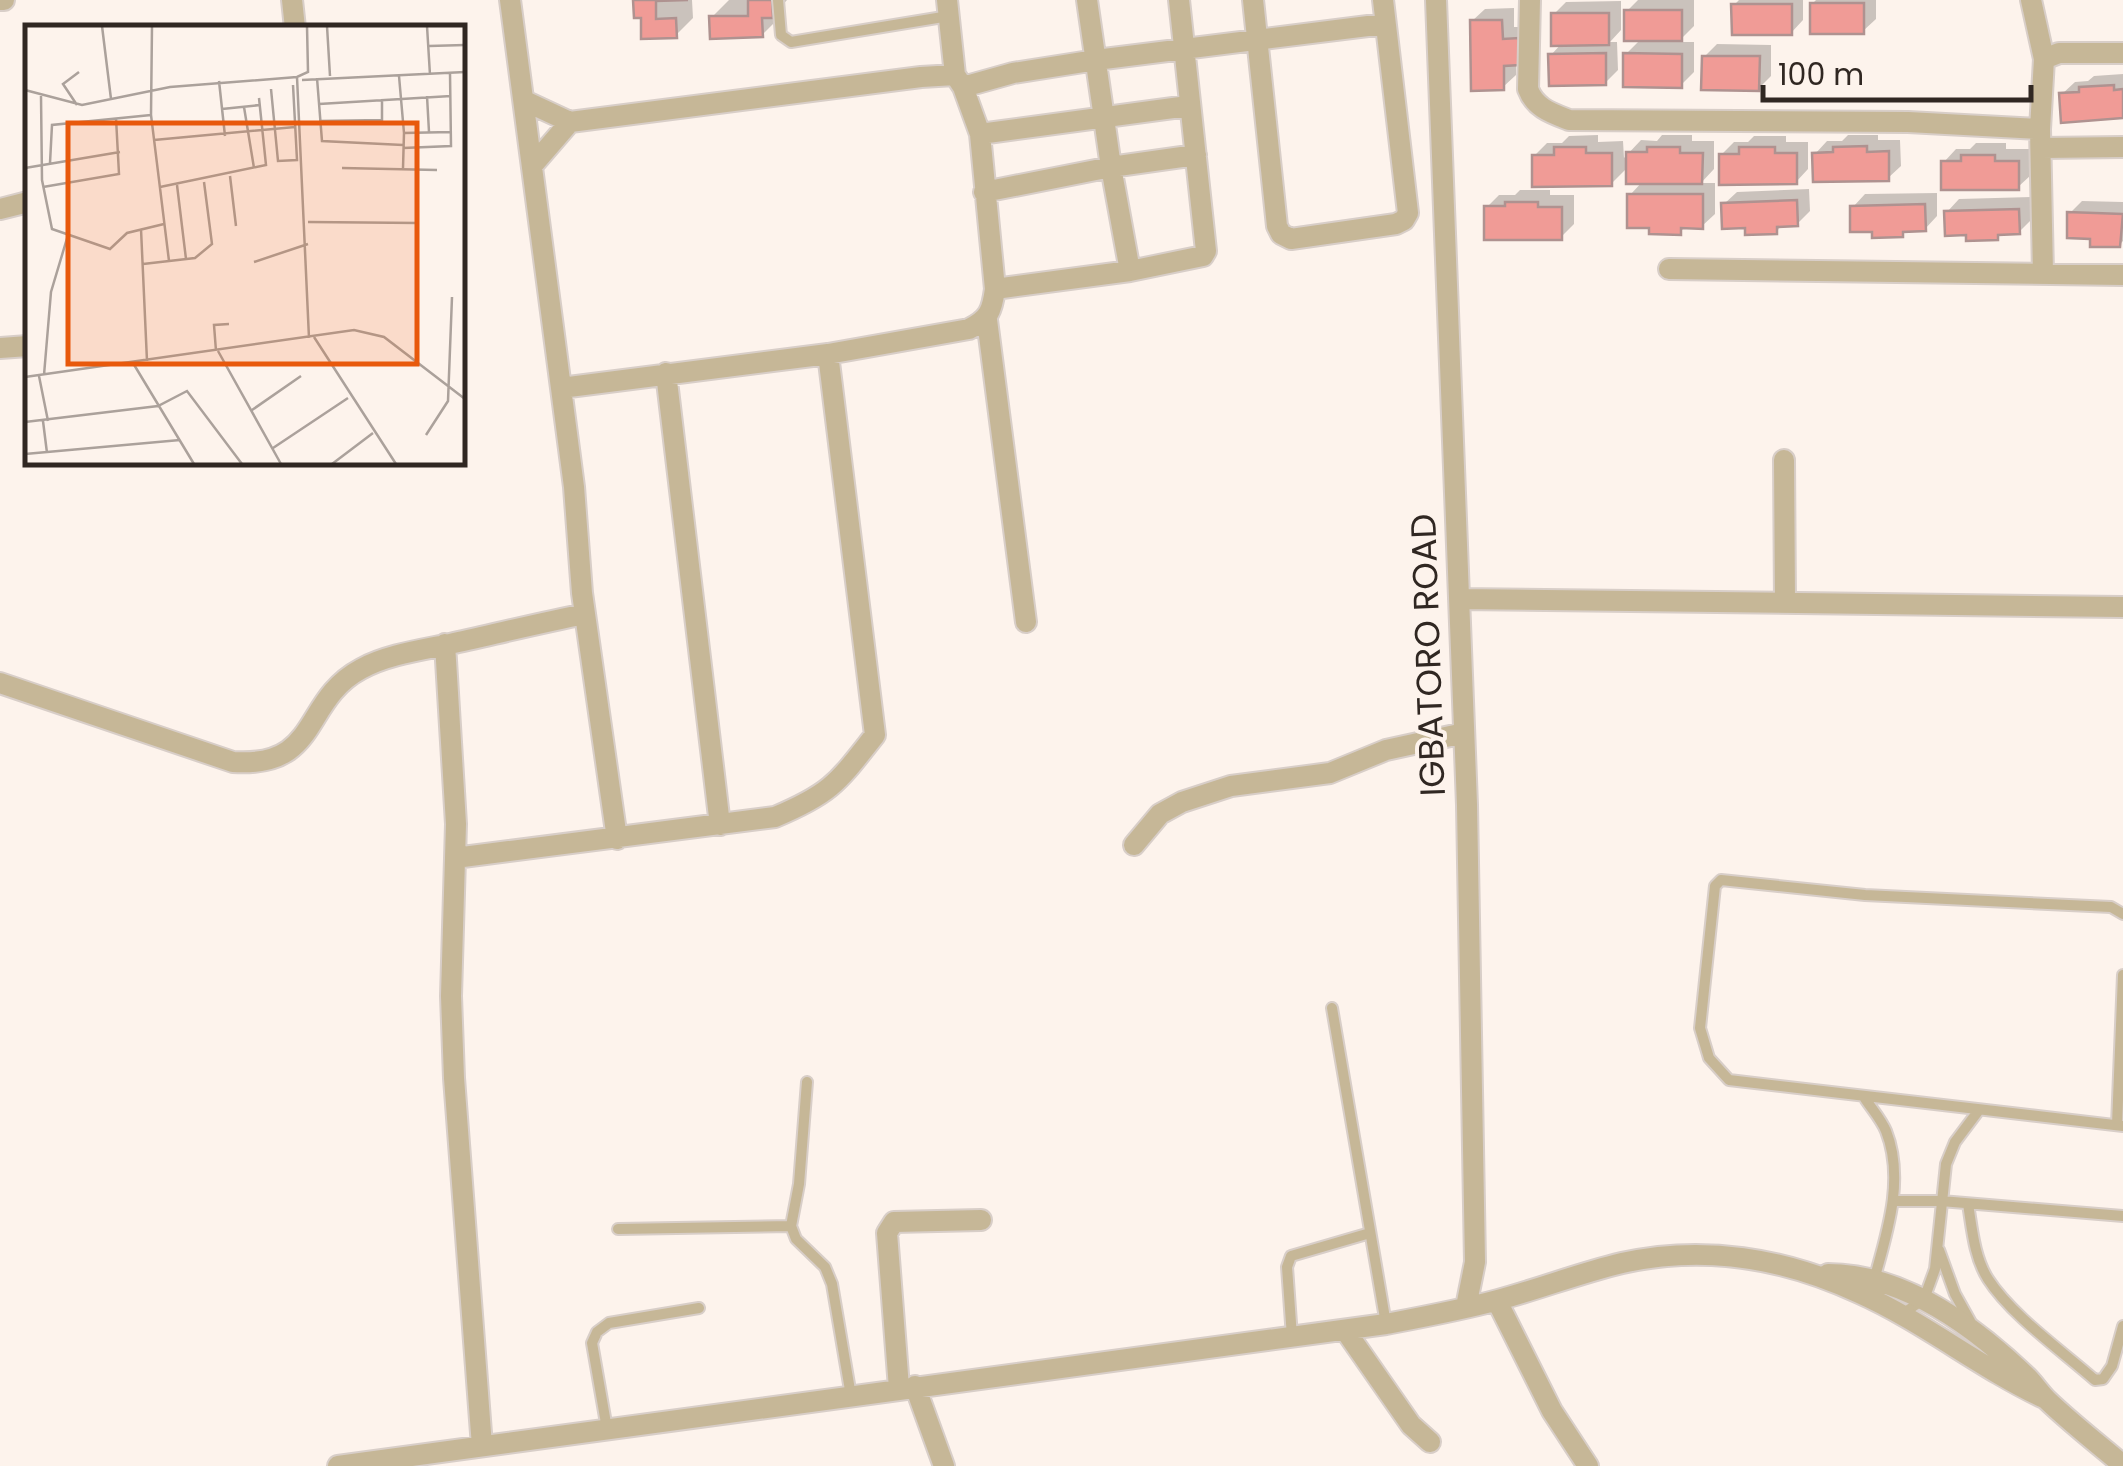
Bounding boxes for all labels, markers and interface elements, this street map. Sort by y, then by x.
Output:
inset map [25,25,465,465]
scale bar [1763,40,2030,102]
text: 100 m [1778,53,1864,96]
street label: IGBATORO ROAD [1398,513,1457,797]

